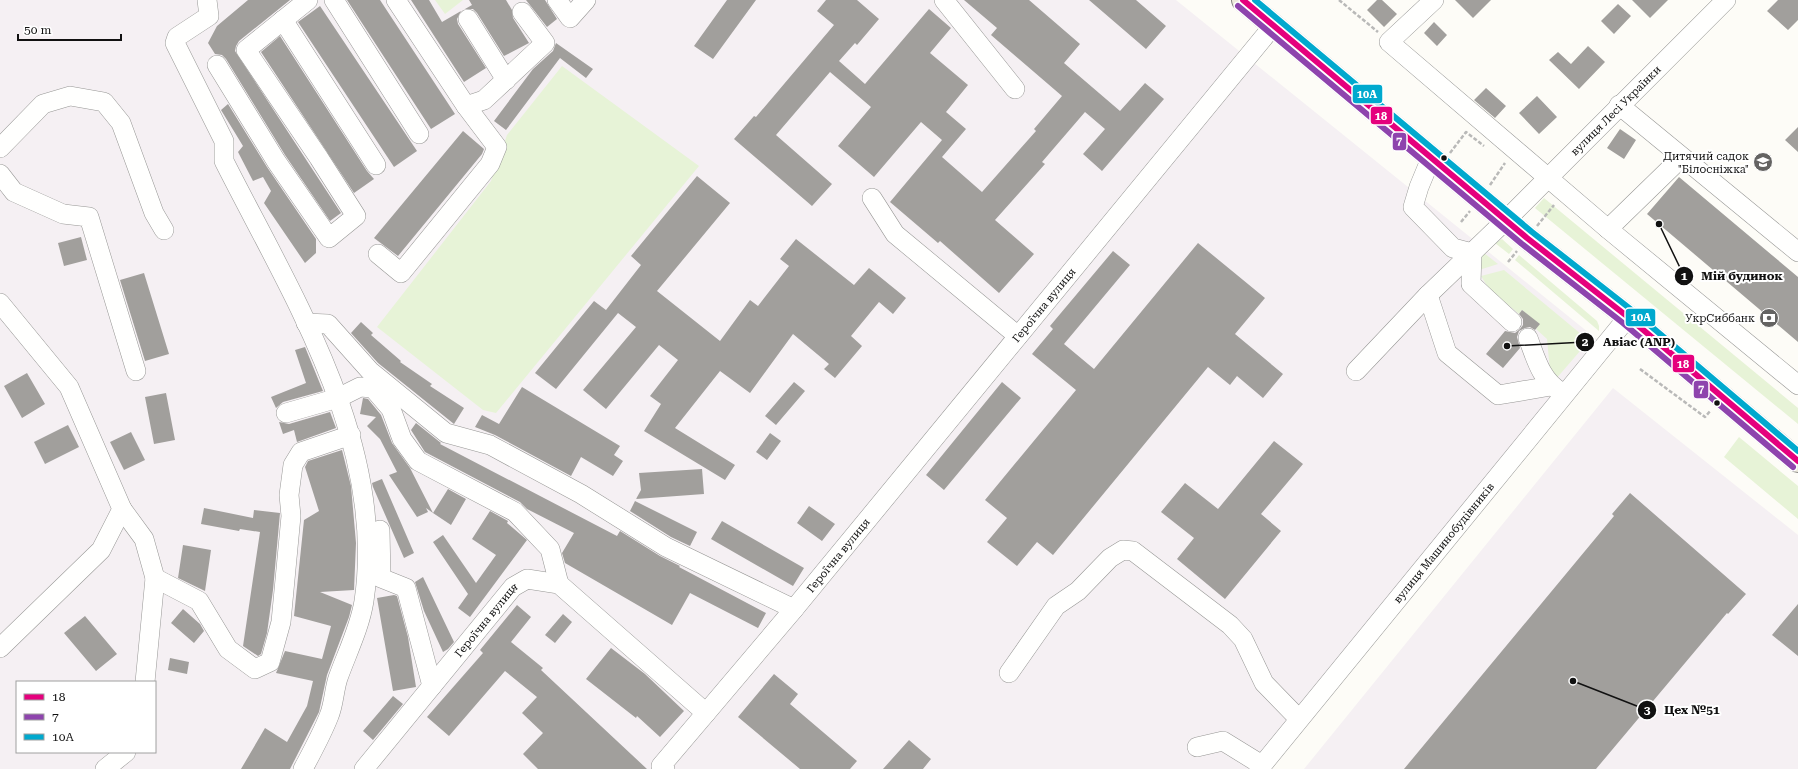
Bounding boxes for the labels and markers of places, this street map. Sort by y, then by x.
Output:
place label: Дитячий садок "Білосніжка" [1663,150,1749,176]
school or university icon: Дитячий садок "Білосніжка" [1752,151,1774,173]
unlabelled marker [1439,153,1449,163]
callout: Мій будинок [1674,264,1791,288]
bank icon: УкрСиббанк [1758,307,1780,329]
place label: УкрСиббанк [1685,312,1755,325]
callout: Авіас (ANP) [1575,330,1683,354]
unlabelled marker [1712,398,1722,408]
callout: Цех №51 [1637,698,1728,722]

